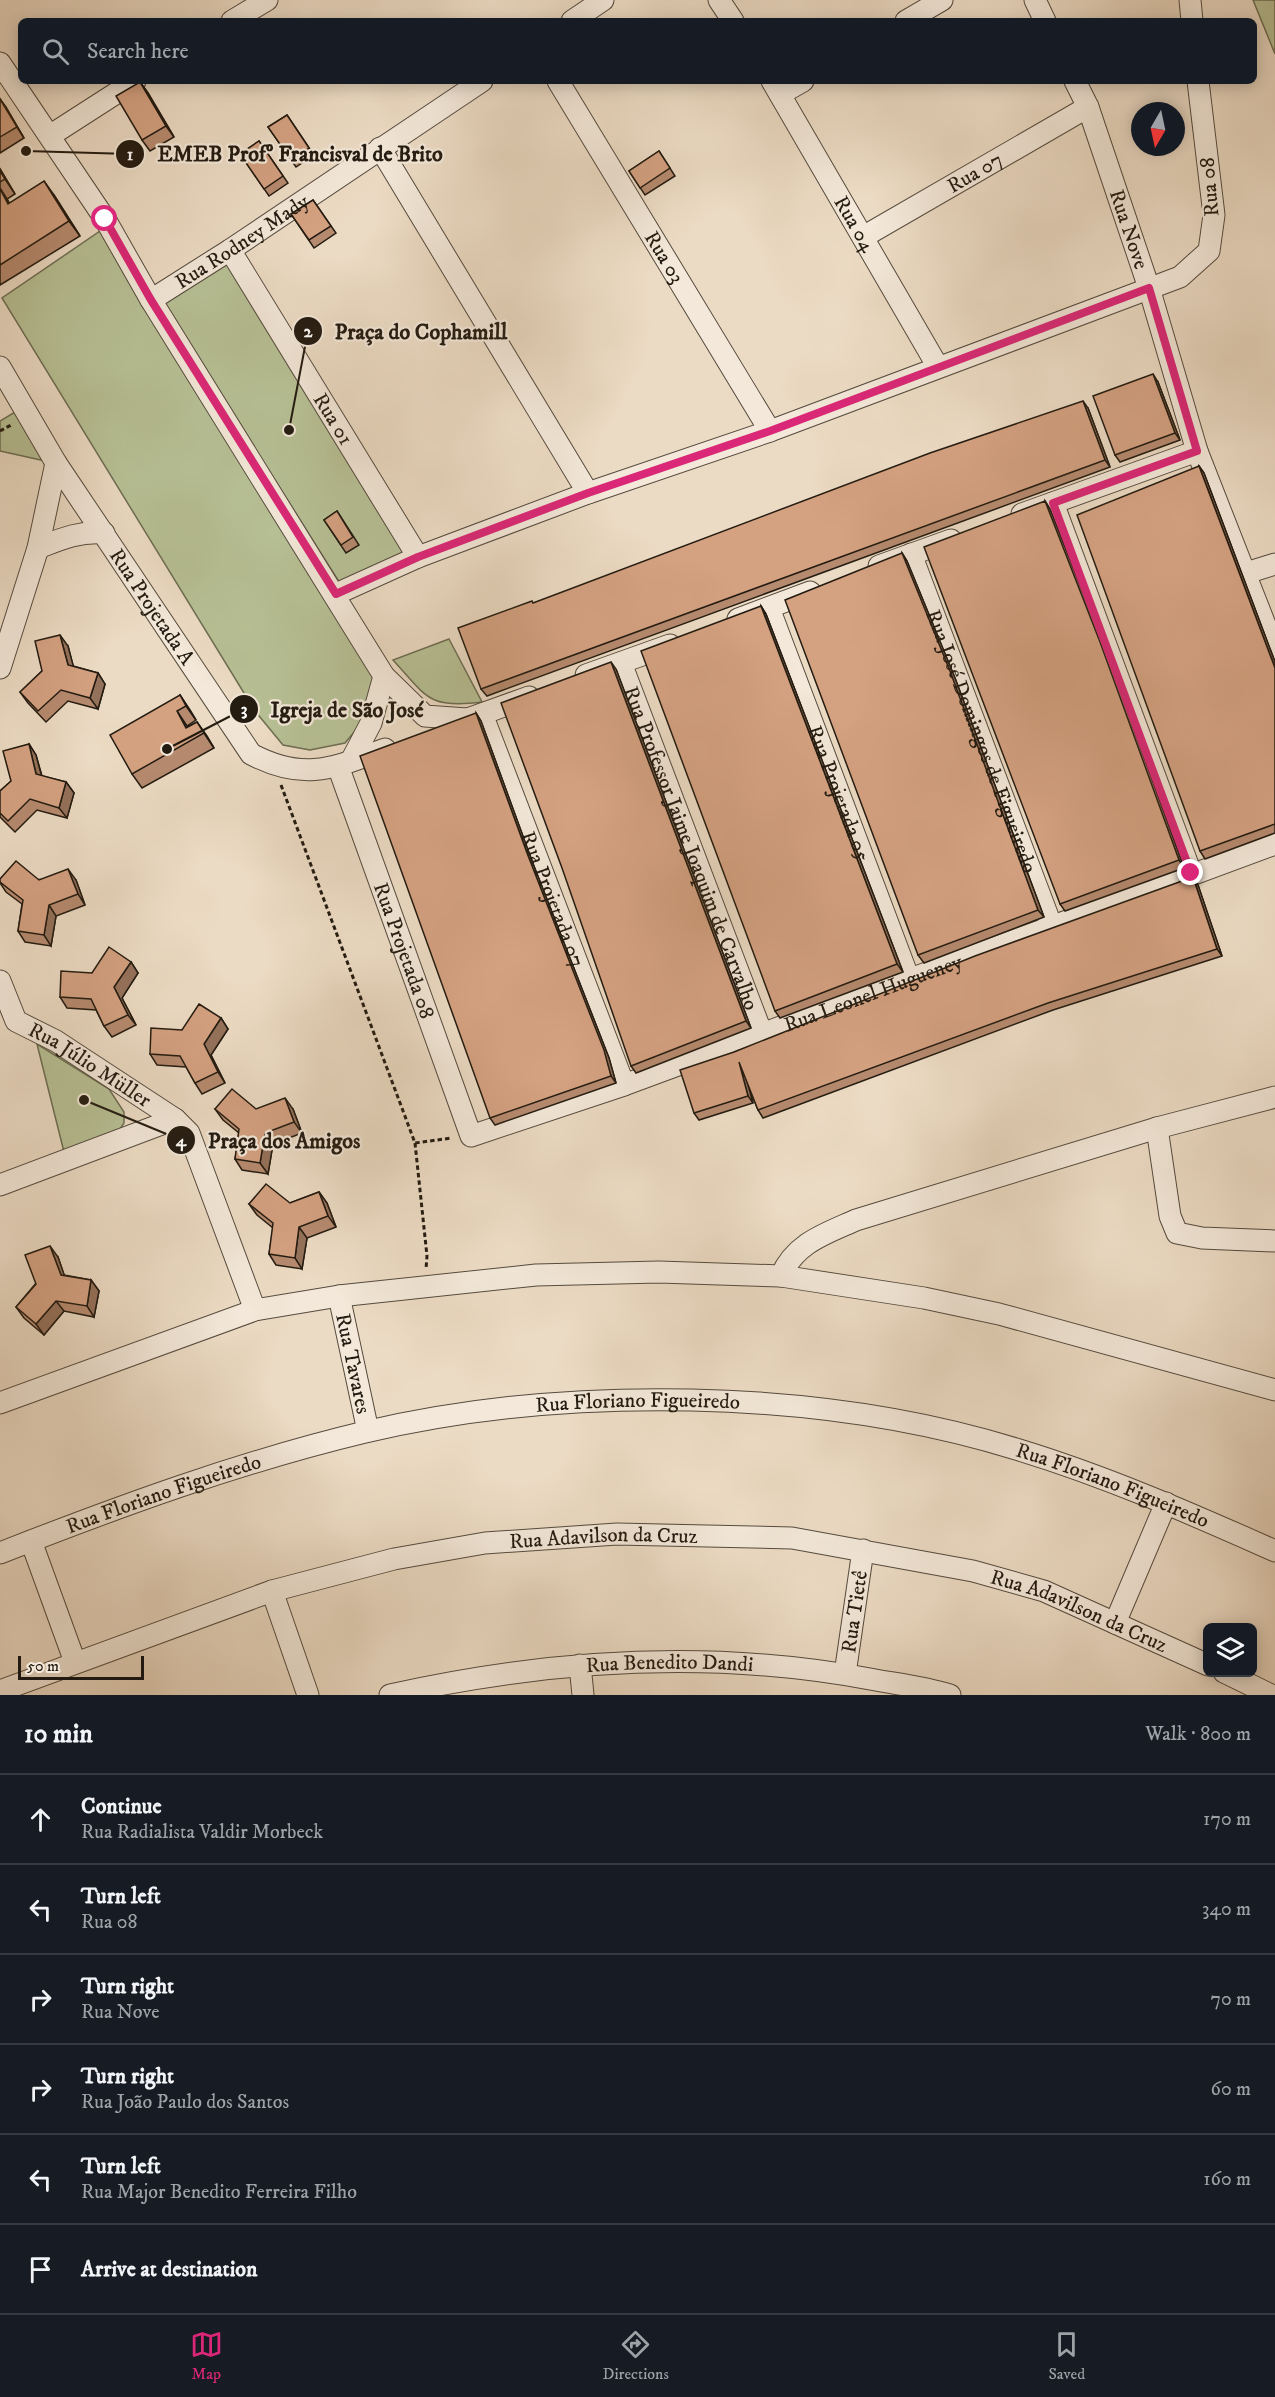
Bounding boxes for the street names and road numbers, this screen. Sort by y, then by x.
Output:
street label: Rua 07 [943,147,1008,200]
street label: Rua 08 [1194,156,1226,218]
street label: Rua Nove [1103,186,1154,273]
street label: Rua Rodney Mady [170,188,315,295]
street label: Rua 04 [827,191,881,258]
street label: Rua 03 [638,227,690,289]
street label: Rua 01 [307,388,358,450]
street label: Rua Projetada A [103,544,200,671]
street label: Rua José Domingos de Figueiredo [919,606,1042,877]
street label: Rua Professor Jaime Joaquim de Carvalho [617,683,764,1014]
street label: Rua Projetada 05 [801,722,875,865]
street label: Rua Projetada 07 [514,828,590,971]
street label: Rua Projetada 08 [367,879,440,1022]
street label: Rua Leonel Hugueney [781,949,967,1039]
street label: Rua Júlio Müller [24,1017,156,1114]
street label: Rua Tavares [329,1311,376,1416]
street label: Rua Floriano Figueiredo [535,1388,741,1419]
street label: Rua Floriano Figueiredo [1013,1438,1213,1534]
street label: Rua Floriano Figueiredo [63,1449,264,1540]
street label: Rua Adavilson da Cruz [508,1522,698,1555]
street label: Rua Adavilson da Cruz [987,1565,1171,1659]
street label: Rua Tietê [836,1569,874,1655]
street label: Rua Benedito Dandi [585,1650,754,1679]

